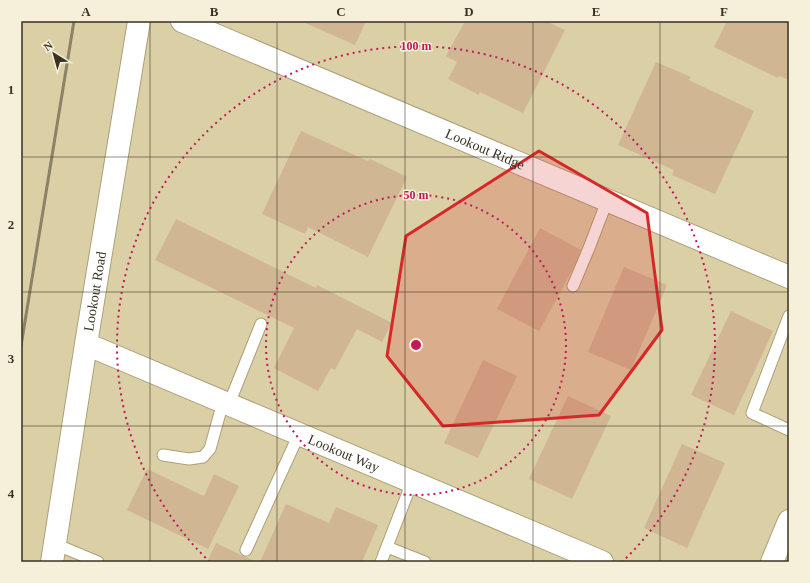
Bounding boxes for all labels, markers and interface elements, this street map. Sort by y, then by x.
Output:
text: A [81,4,91,19]
text: B [210,4,219,19]
text: C [336,4,346,19]
text: D [464,4,474,19]
text: E [592,4,600,19]
text: F [720,4,728,19]
north arrow [34,34,74,74]
text: N [41,39,55,53]
text: 100 m [401,39,432,53]
text: 1 [8,82,14,97]
street label: Lookout Ridge [443,126,527,172]
text: 50 m [404,188,429,202]
text: 2 [8,217,14,232]
street label: Lookout Road [81,250,109,332]
centre of rings [409,338,423,352]
text: 3 [8,351,15,366]
street label: Lookout Way [306,431,382,475]
text: 4 [8,486,15,501]

